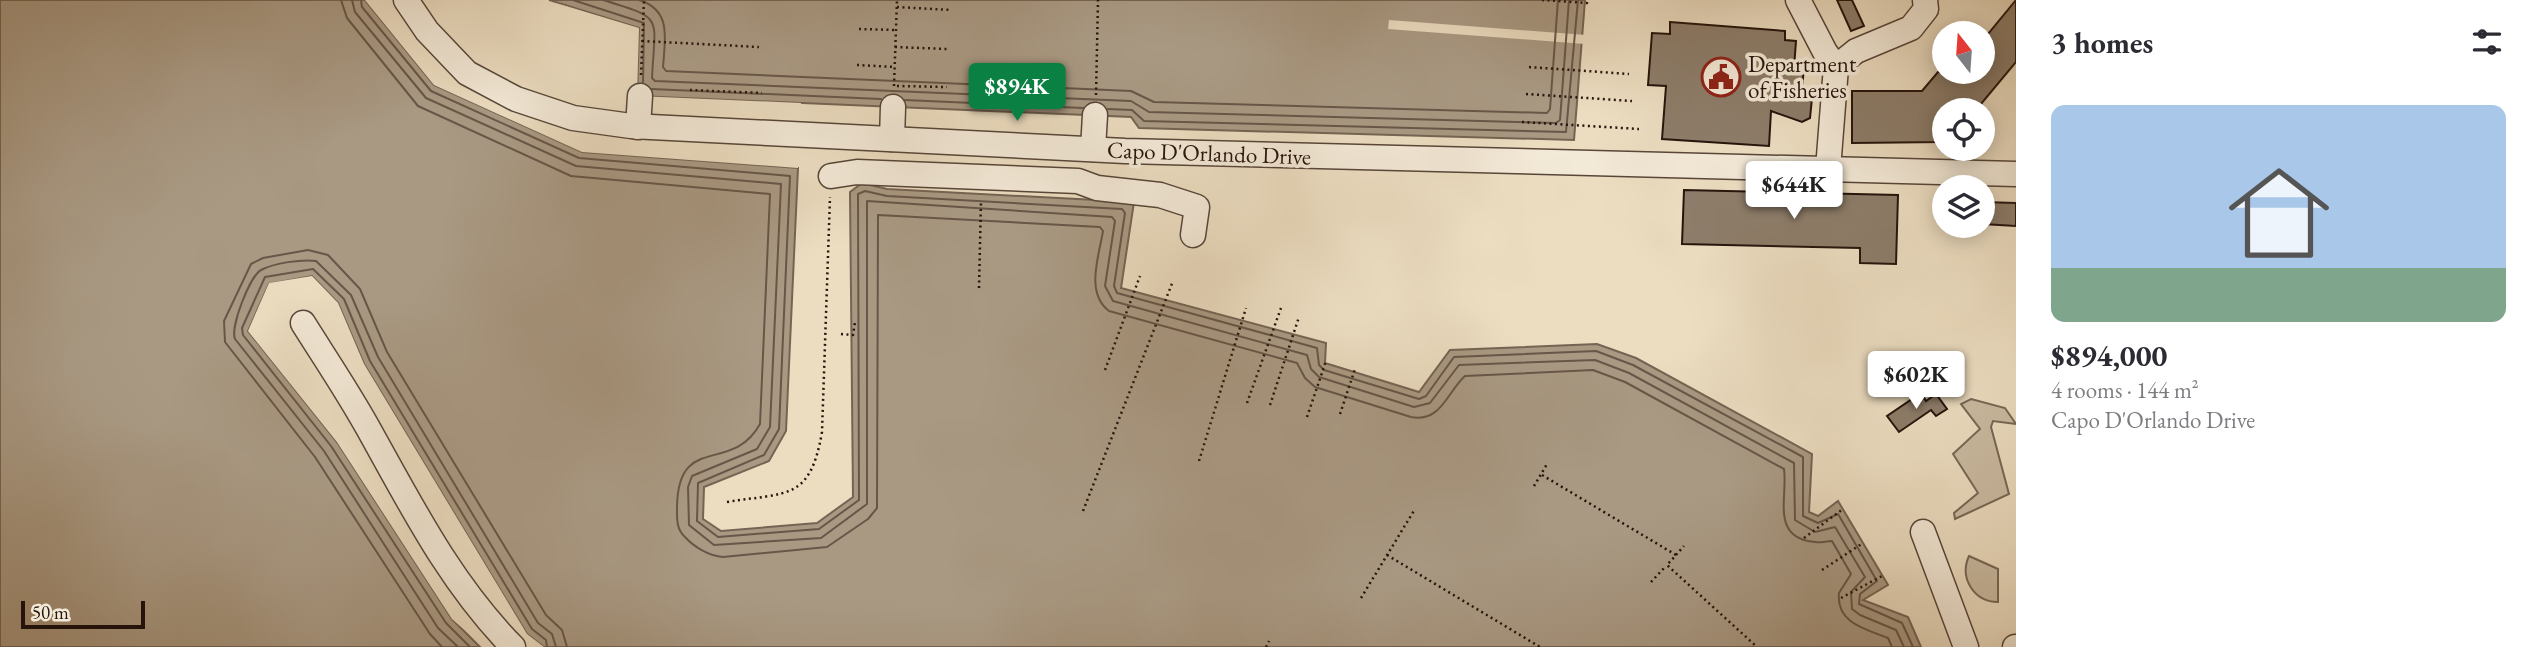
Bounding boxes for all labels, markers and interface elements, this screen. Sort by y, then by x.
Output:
north arrow [1932,21,1995,84]
map controls [1932,21,1995,238]
text: 3 homes [2051,23,2153,62]
icon: filters [2468,23,2506,61]
place label: Department of Fisheries [1748,49,1857,105]
public building icon: Department of Fisheries [1700,56,1742,98]
pin: $894K [968,64,1066,123]
text: $894K [985,71,1049,101]
button: locate [1932,98,1995,161]
street label: Capo D'Orlando Drive [1106,134,1312,172]
icon: home [2216,150,2342,276]
pin: $644K [1745,162,1843,221]
text: $644K [1762,169,1826,199]
button: layers [1932,175,1995,238]
text: $894,000 [2051,336,2167,375]
pin: $602K [1867,352,1965,411]
text: $602K [1884,359,1948,389]
text: 4 rooms · 144 m² [2051,375,2199,405]
text: Capo D'Orlando Drive [2051,405,2255,435]
scale bar [21,598,145,630]
text: 50 m [32,600,69,625]

